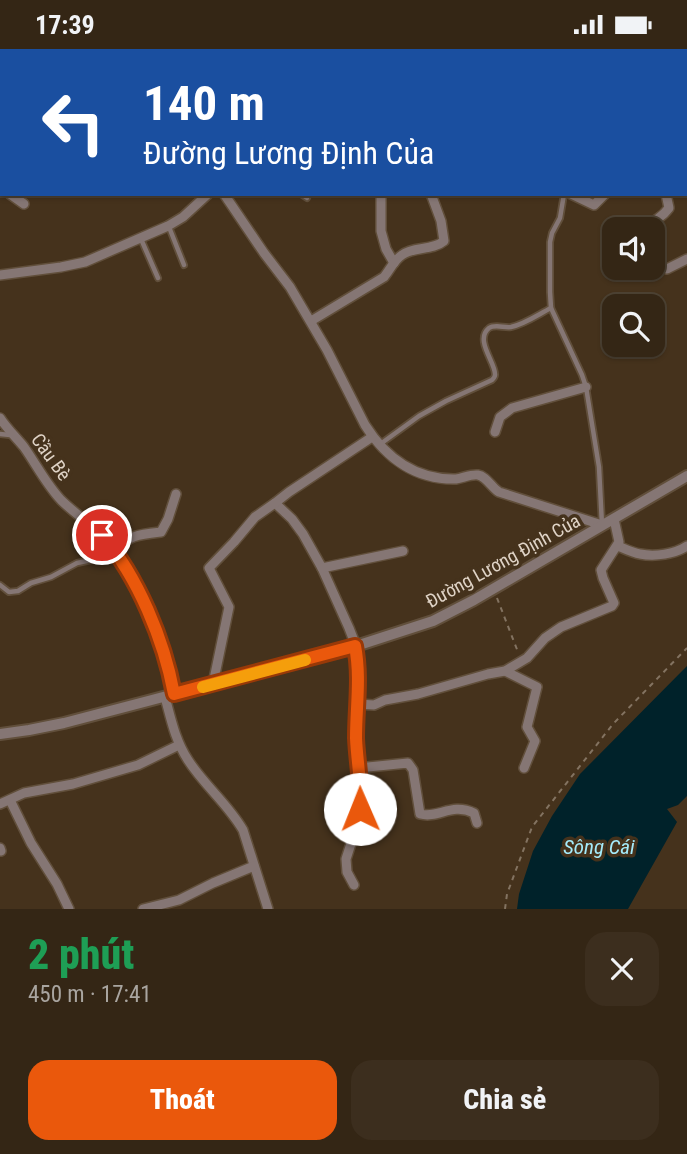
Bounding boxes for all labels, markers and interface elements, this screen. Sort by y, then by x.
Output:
text: 17:39 [35,10,95,40]
text: 140 m [143,75,265,132]
icon: left [28,77,119,168]
text: Đường Lương Định Của [143,134,434,172]
map controls [602,217,665,357]
button: sound [602,217,665,280]
button: search [602,294,665,357]
street label: Cầu Bè [26,429,76,485]
pin [72,505,132,565]
street label: Đường Lương Định Của [422,509,584,613]
icon: arrive [83,516,121,554]
position arrow [323,772,397,846]
water label: Sông Cái [563,835,635,859]
text: 2 phút [28,930,134,979]
button: close [585,932,659,1006]
text: 450 m · 17:41 [28,981,152,1008]
button: Thoát [28,1060,337,1140]
button: Chia sẻ [351,1060,659,1140]

